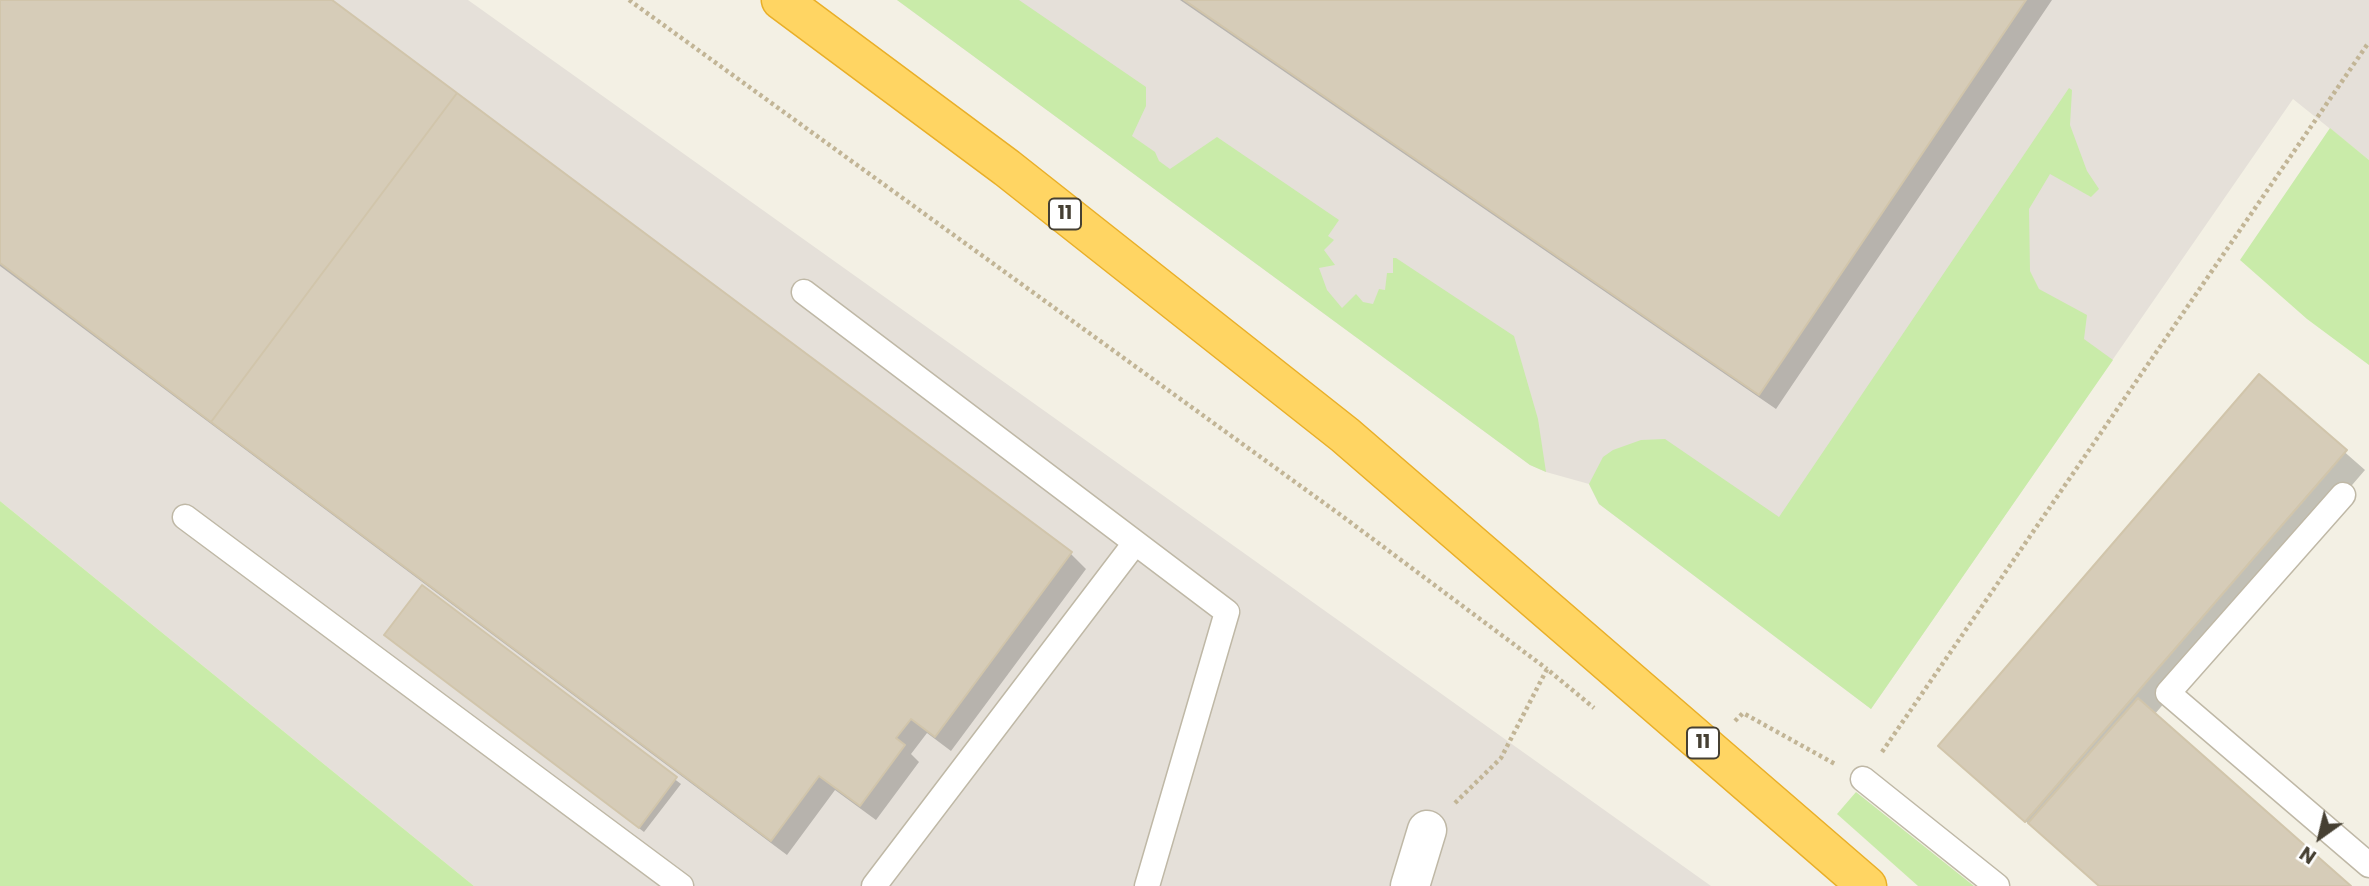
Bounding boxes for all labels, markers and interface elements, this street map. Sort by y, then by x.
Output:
road number: 11 [1049,198,1081,230]
road number: 11 [1687,728,1719,758]
north arrow [2285,802,2355,872]
text: N [2295,840,2321,870]

